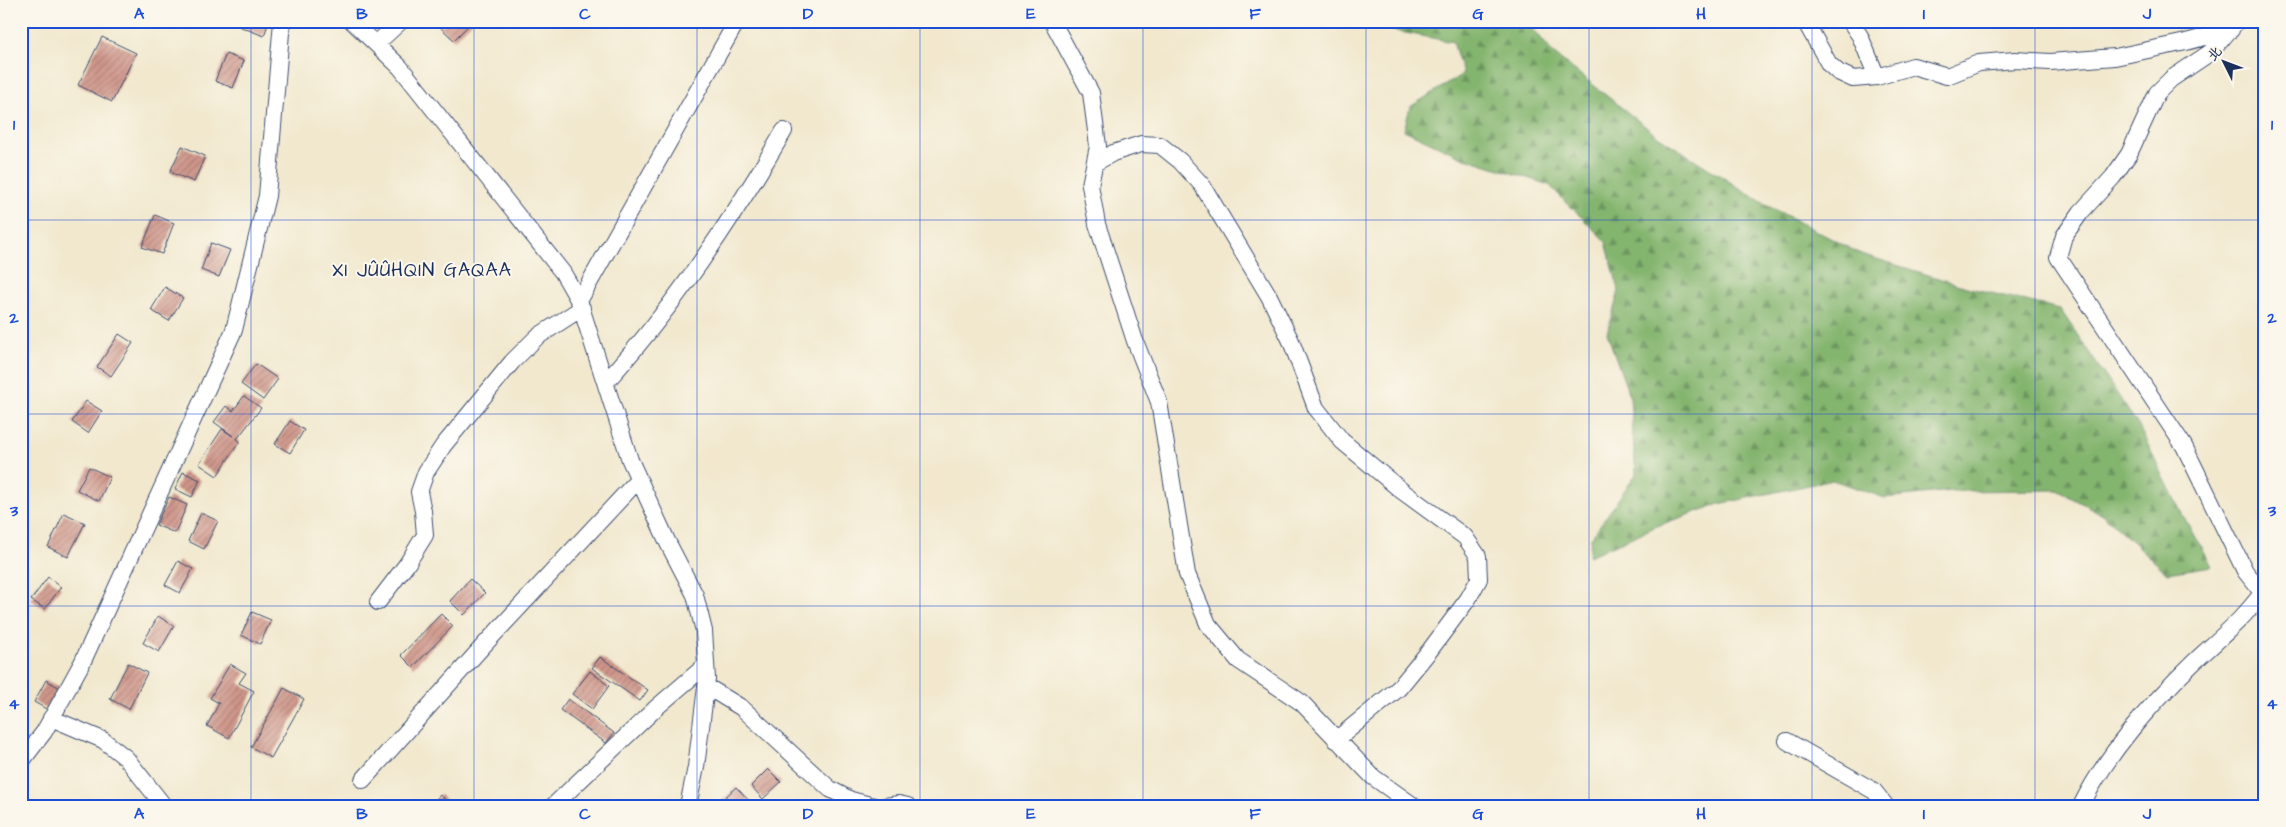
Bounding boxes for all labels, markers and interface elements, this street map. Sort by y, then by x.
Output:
text: A [134,3,145,25]
text: B [356,3,368,25]
text: C [579,3,591,25]
text: D [803,3,814,25]
text: E [1026,3,1036,25]
text: F [1249,3,1261,25]
text: G [1472,3,1484,25]
text: H [1696,3,1706,25]
text: I [1923,3,1925,25]
text: J [2142,3,2152,25]
north arrow [2198,38,2248,88]
text: 北 [2203,42,2227,66]
text: 1 [13,114,16,136]
text: 1 [2271,114,2274,136]
district label: XI JÛÛHQIN GAQAA [332,257,512,284]
text: 2 [8,307,19,329]
text: 2 [2266,307,2277,329]
text: 3 [9,500,19,522]
text: 3 [2267,500,2277,522]
text: 4 [9,693,20,715]
text: 4 [2267,693,2278,715]
text: A [134,803,145,825]
text: B [356,803,368,825]
text: C [579,803,591,825]
text: D [803,803,814,825]
text: E [1026,803,1036,825]
text: F [1249,803,1261,825]
text: G [1472,803,1484,825]
text: H [1696,803,1706,825]
text: I [1923,803,1925,825]
text: J [2142,803,2152,825]

